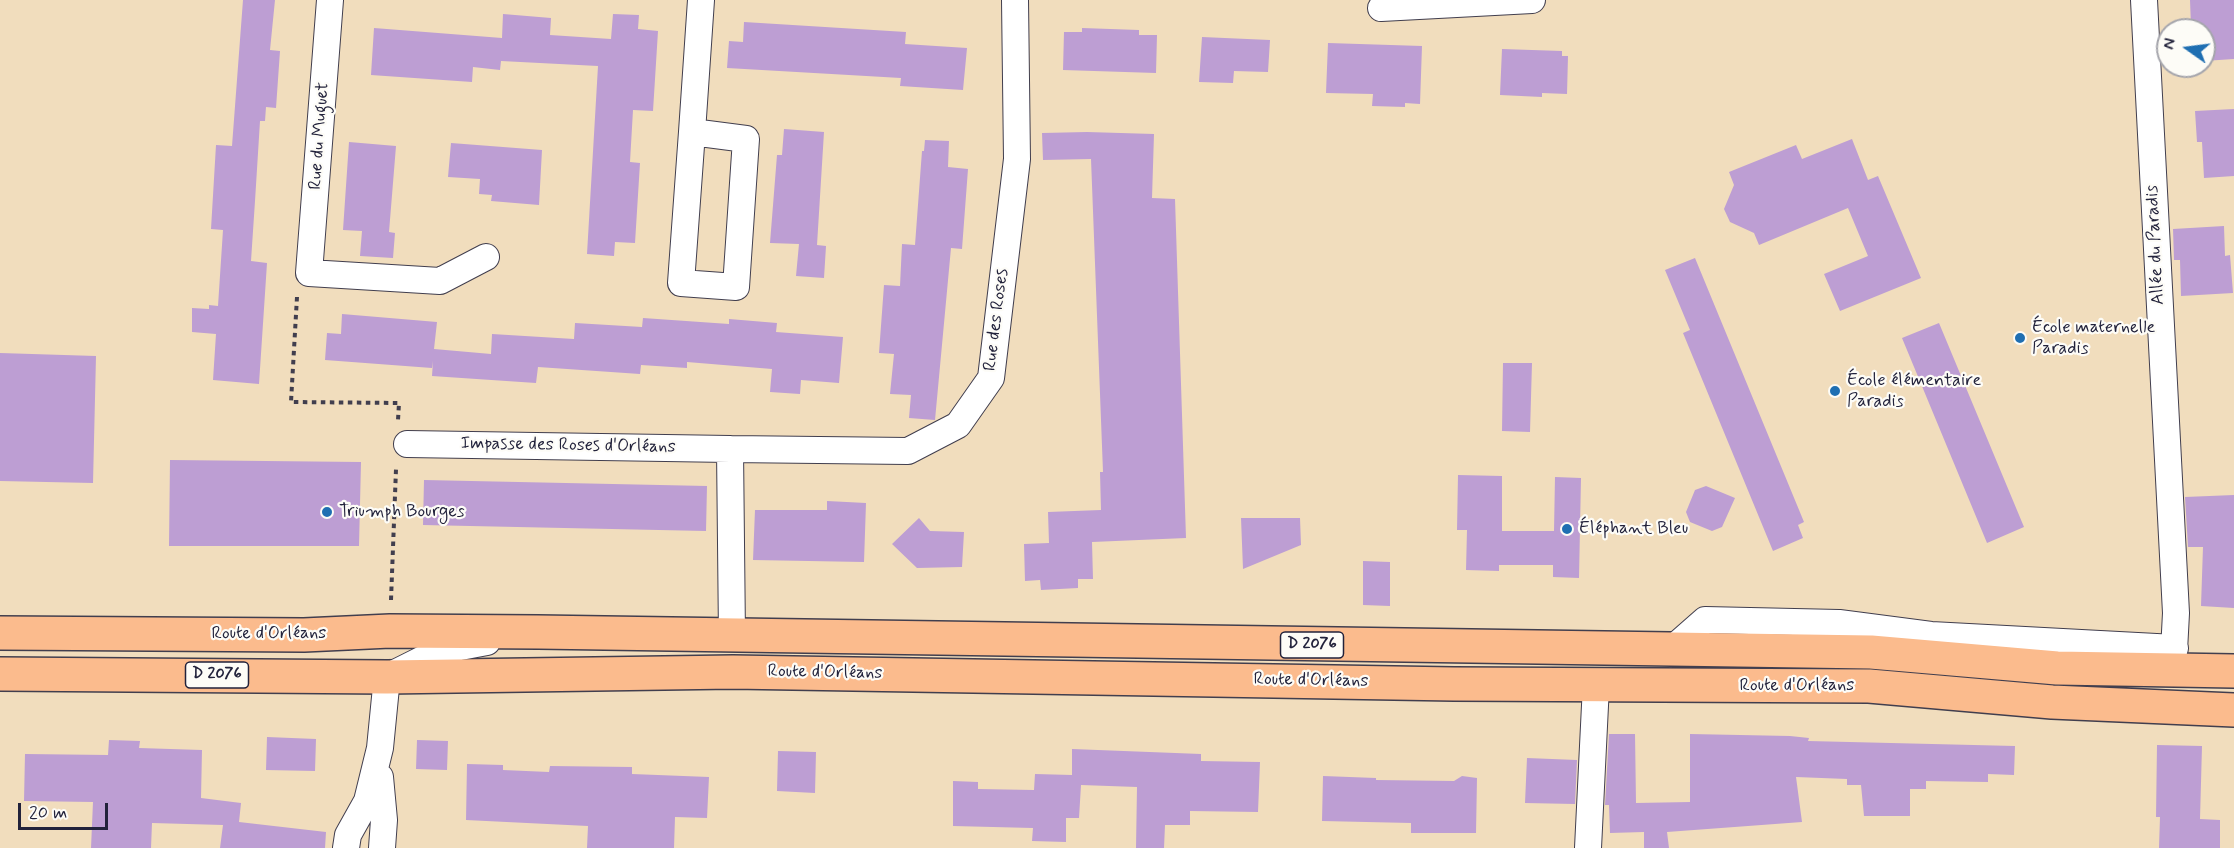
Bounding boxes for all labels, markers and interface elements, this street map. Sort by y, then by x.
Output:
north arrow [2156,18,2216,78]
text: N [2159,36,2181,52]
street label: Rue du Muguet [305,82,335,190]
street label: Allée du Paradis [2142,184,2170,306]
street label: Rue des Roses [980,268,1014,372]
place label: École maternelle Paradis [2032,317,2155,360]
marker: École maternelle Paradis [2013,331,2027,345]
place label: École élémentaire Paradis [1847,370,1981,412]
marker: École élémentaire Paradis [1828,384,1842,398]
street label: Impasse des Roses d'Orléans [460,433,676,459]
place label: Triumph Bourges [339,501,465,523]
marker: Triumph Bourges [320,505,334,519]
place label: Éléphant Bleu [1579,518,1688,540]
marker: Éléphant Bleu [1560,522,1574,536]
street label: Route d'Orléans [212,623,326,645]
road number: D 2076 [1280,632,1344,658]
street label: Route d'Orléans [767,661,883,685]
road number: D 2076 [186,662,248,688]
street label: Route d'Orléans [1253,669,1369,693]
street label: Route d'Orléans [1740,675,1854,697]
scale bar [21,791,111,829]
text: 20 m [29,801,67,825]

